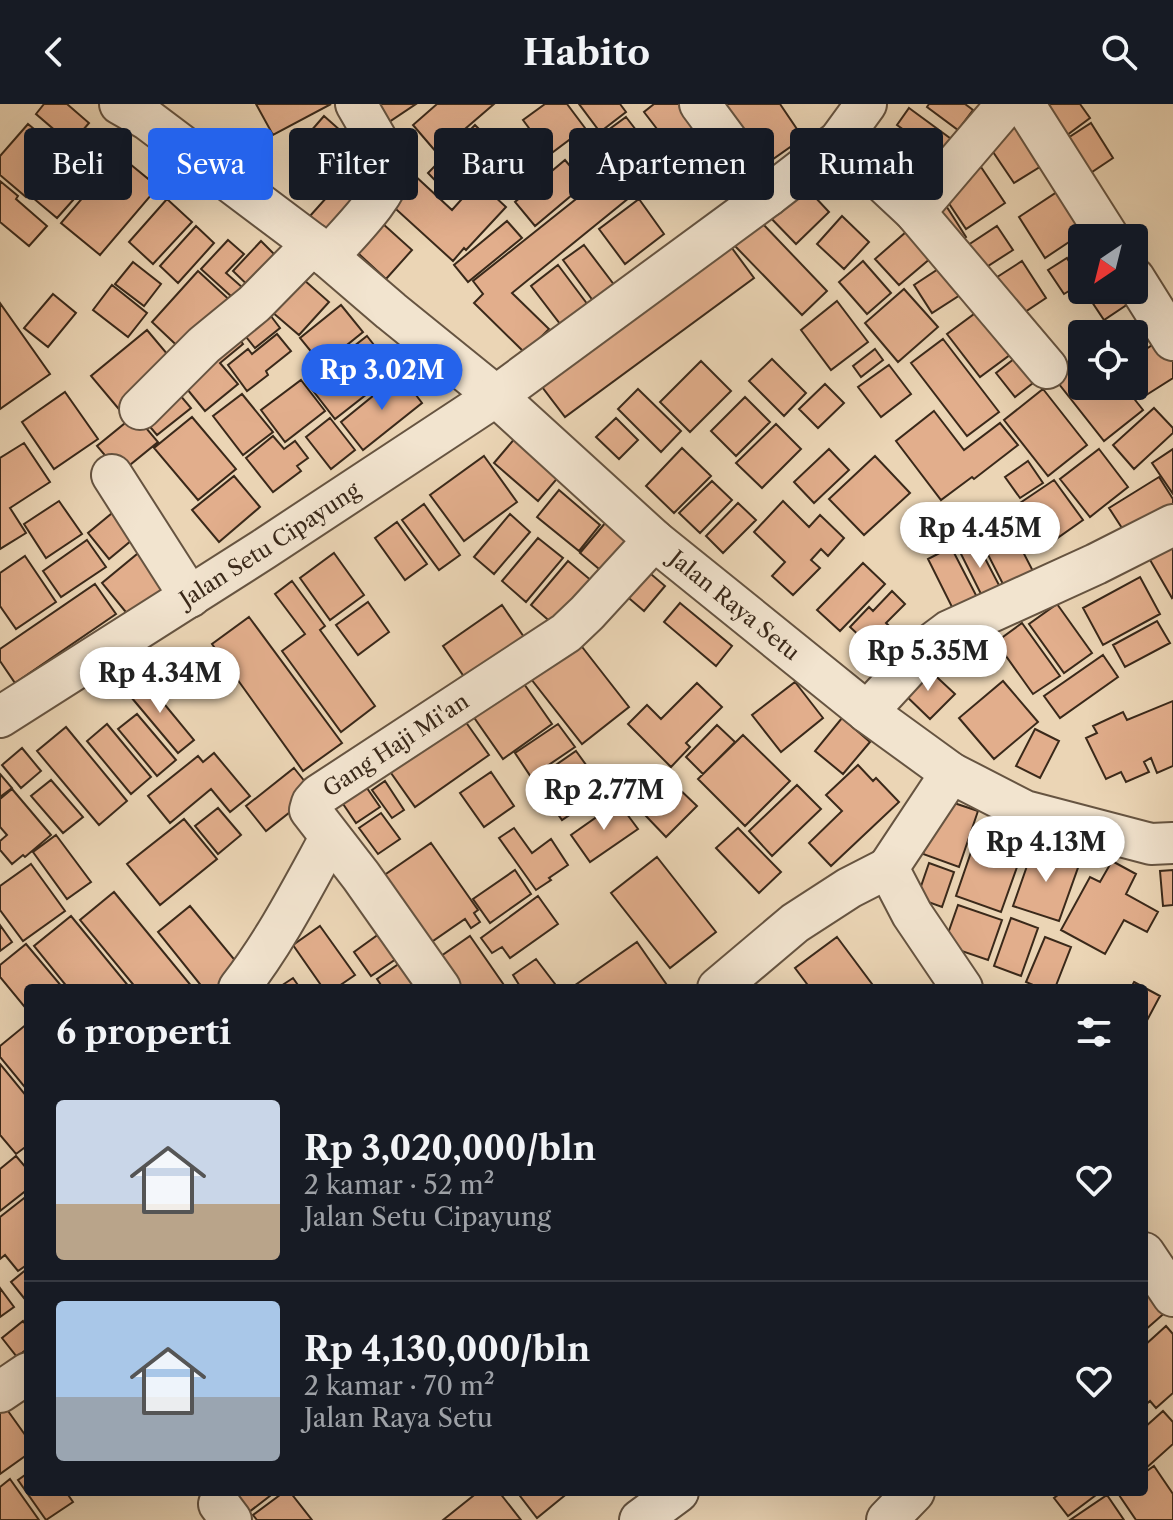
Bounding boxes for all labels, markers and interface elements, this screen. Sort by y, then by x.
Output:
icon: back [32,30,76,74]
text: Habito [523,30,650,74]
icon: search [1097,30,1141,74]
chip: Beli [24,128,132,200]
chip: Sewa [148,128,273,200]
chip: Filter [289,128,418,200]
chip: Baru [434,128,553,200]
chip: Apartemen [569,128,774,200]
chip: Rumah [790,128,943,200]
north arrow [1068,224,1148,304]
map controls [1068,224,1148,400]
button: locate [1068,320,1148,400]
pin: Rp 3.02M [299,344,465,412]
text: Rp 3.02M [319,354,445,386]
street label: Jalan Setu Cipayung [172,476,365,614]
pin: Rp 4.45M [897,502,1063,570]
text: Rp 4.45M [918,512,1042,544]
street label: Jalan Raya Setu [662,543,805,666]
pin: Rp 5.35M [845,625,1011,693]
text: Rp 5.35M [867,635,989,667]
pin: Rp 4.34M [77,647,243,715]
text: Rp 4.34M [98,657,222,689]
street label: Gang Haji Mi'an [318,687,474,802]
pin: Rp 2.77M [521,764,687,832]
text: Rp 2.77M [544,774,664,806]
pin: Rp 4.13M [963,816,1129,884]
text: Rp 4.13M [986,826,1106,858]
icon: filters [1072,1010,1116,1054]
text: 6 properti [56,1011,231,1053]
text: Rp 3,020,000/bln [304,1127,596,1169]
icon: home [120,1132,216,1228]
icon: heart [1072,1158,1116,1202]
text: 2 kamar · 52 m² [304,1169,494,1201]
text: Jalan Setu Cipayung [304,1201,551,1233]
text: Rp 4,130,000/bln [304,1328,590,1370]
icon: home [120,1333,216,1429]
icon: heart [1072,1359,1116,1403]
text: 2 kamar · 70 m² [304,1370,495,1402]
text: Jalan Raya Setu [304,1402,493,1434]

